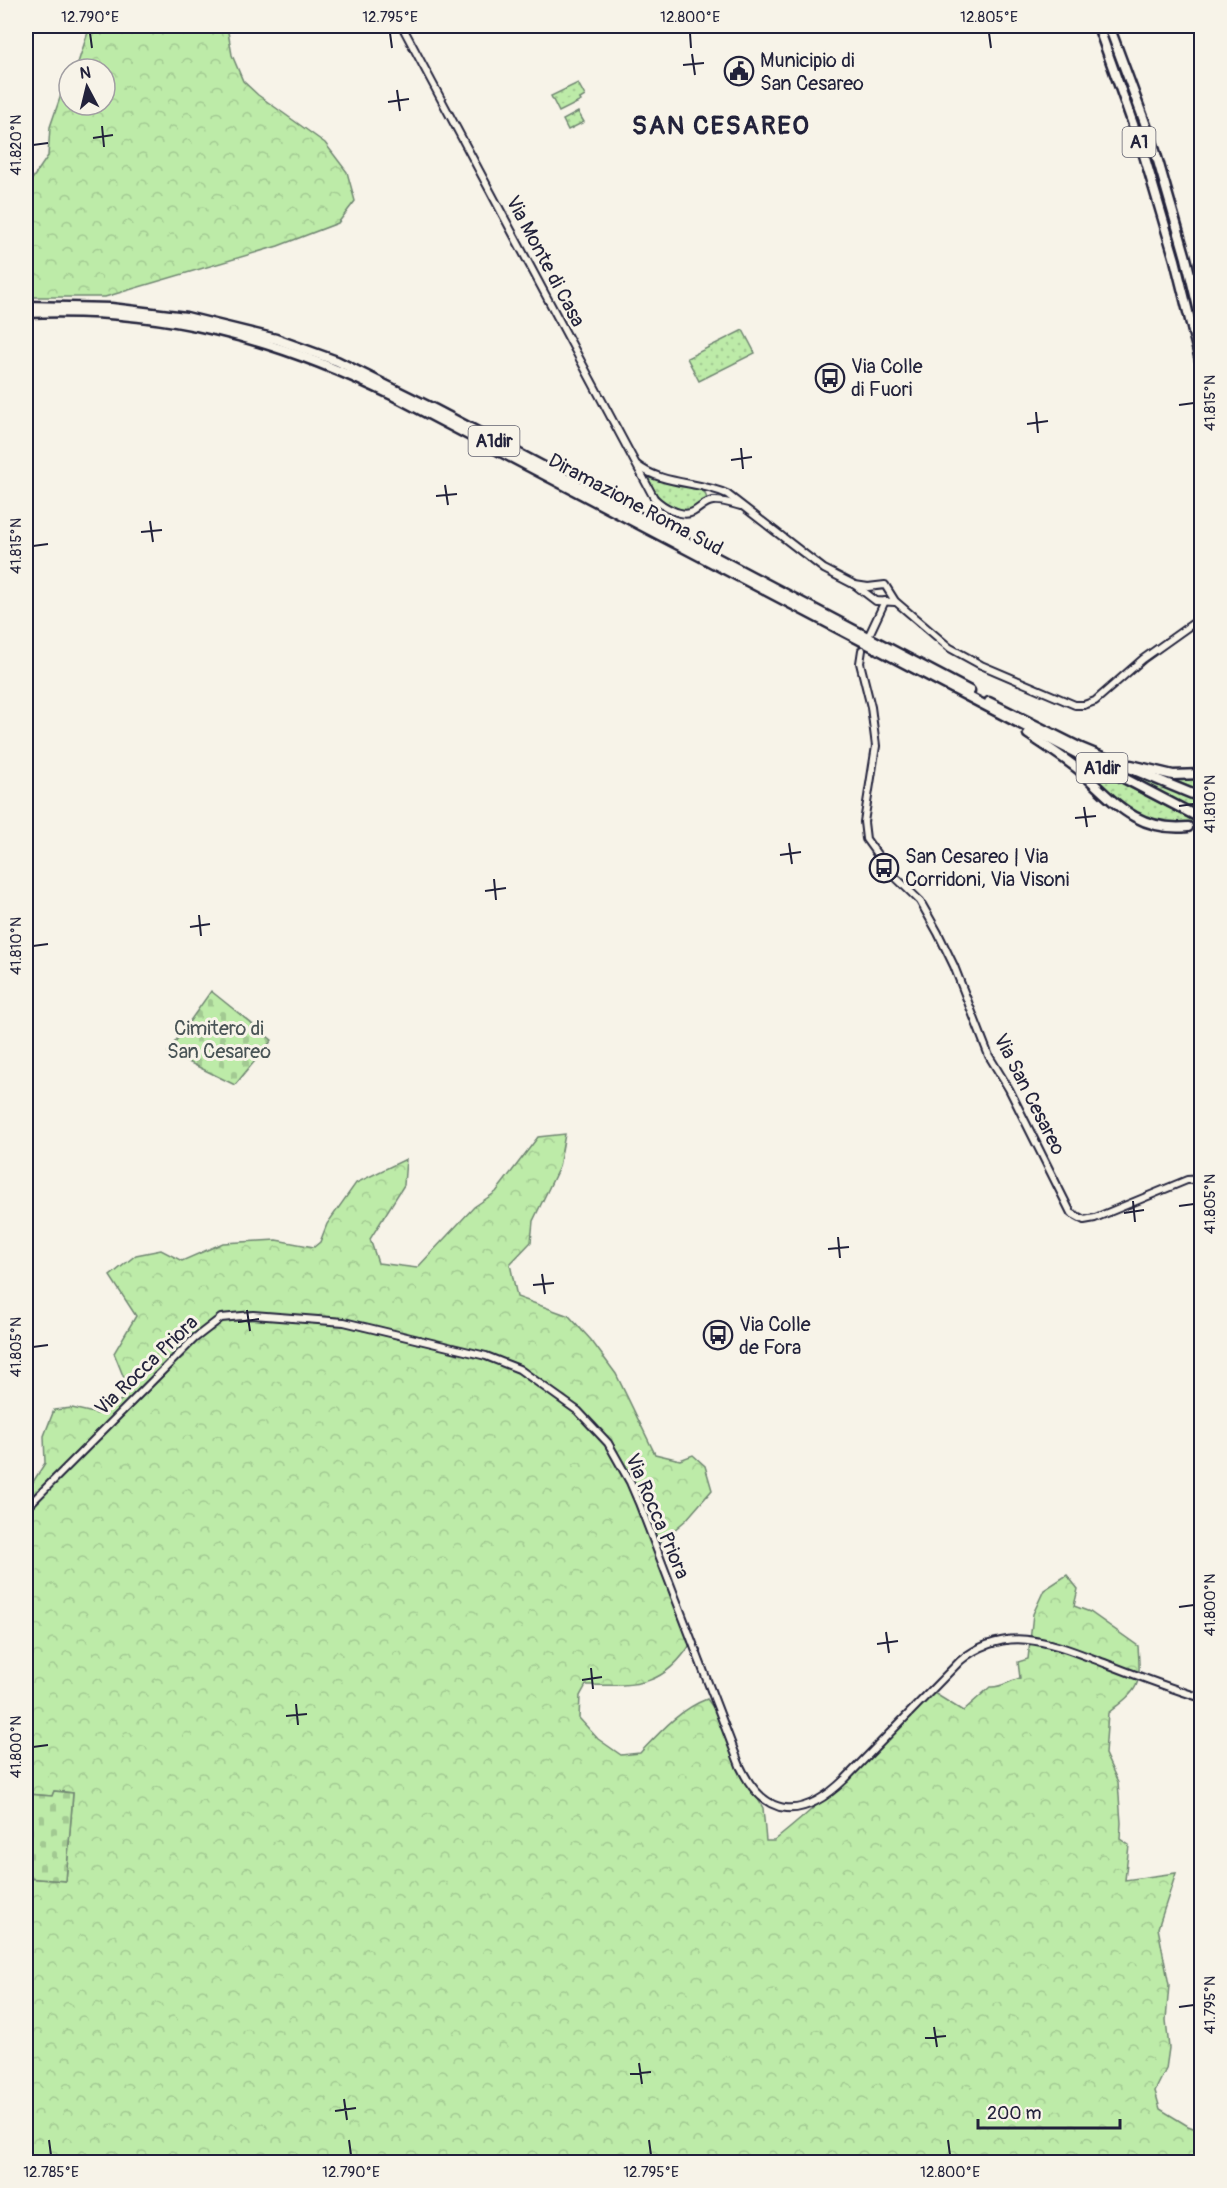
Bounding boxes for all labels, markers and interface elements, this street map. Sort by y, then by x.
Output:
text: 12.790°E [61,8,119,27]
text: 12.795°E [362,8,418,27]
text: 12.800°E [660,8,720,27]
text: 12.805°E [960,8,1018,27]
place label: Municipio di San Cesareo [760,48,864,96]
public building icon: Municipio di San Cesareo [723,55,755,87]
north arrow [57,57,117,117]
text: N [79,62,92,84]
district label: SAN CESAREO [632,110,810,142]
text: 41.820°N [7,115,26,175]
road number: A1 [1122,127,1156,157]
street label: Via Monte di Casa [500,191,591,331]
place label: Via Colle di Fuori [851,354,923,402]
bus stop icon: Via Colle di Fuori [814,362,846,394]
text: 41.815°N [1201,375,1220,431]
road number: A1dir [468,426,520,456]
street label: Diramazione Roma Sud [544,448,727,561]
text: 41.815°N [7,518,26,574]
road number: A1dir [1076,753,1128,783]
text: 41.810°N [1201,775,1220,833]
place label: San Cesareo | Via Corridoni, Via Visoni [905,844,1069,892]
bus stop icon: San Cesareo | Via Corridoni, Via Visoni [868,852,900,884]
text: 41.810°N [7,917,26,975]
park label: Cimitero di San Cesareo [167,1016,271,1064]
street label: Via San Cesareo [988,1029,1071,1159]
text: 41.805°N [1201,1174,1220,1234]
street label: Via Rocca Priora [89,1310,203,1421]
place label: Via Colle de Fora [739,1312,811,1360]
text: 41.805°N [7,1317,26,1377]
bus stop icon: Via Colle de Fora [702,1319,734,1351]
street label: Via Rocca Priora [620,1450,695,1583]
text: 41.800°N [1201,1574,1220,1636]
text: 41.800°N [7,1716,26,1778]
text: 41.795°N [1201,1976,1220,2034]
scale bar [978,2092,1120,2130]
text: 200 m [987,2102,1042,2125]
text: 12.785°E [23,2163,79,2182]
text: 12.790°E [322,2163,380,2182]
text: 12.795°E [623,2163,679,2182]
text: 12.800°E [920,2163,980,2182]

